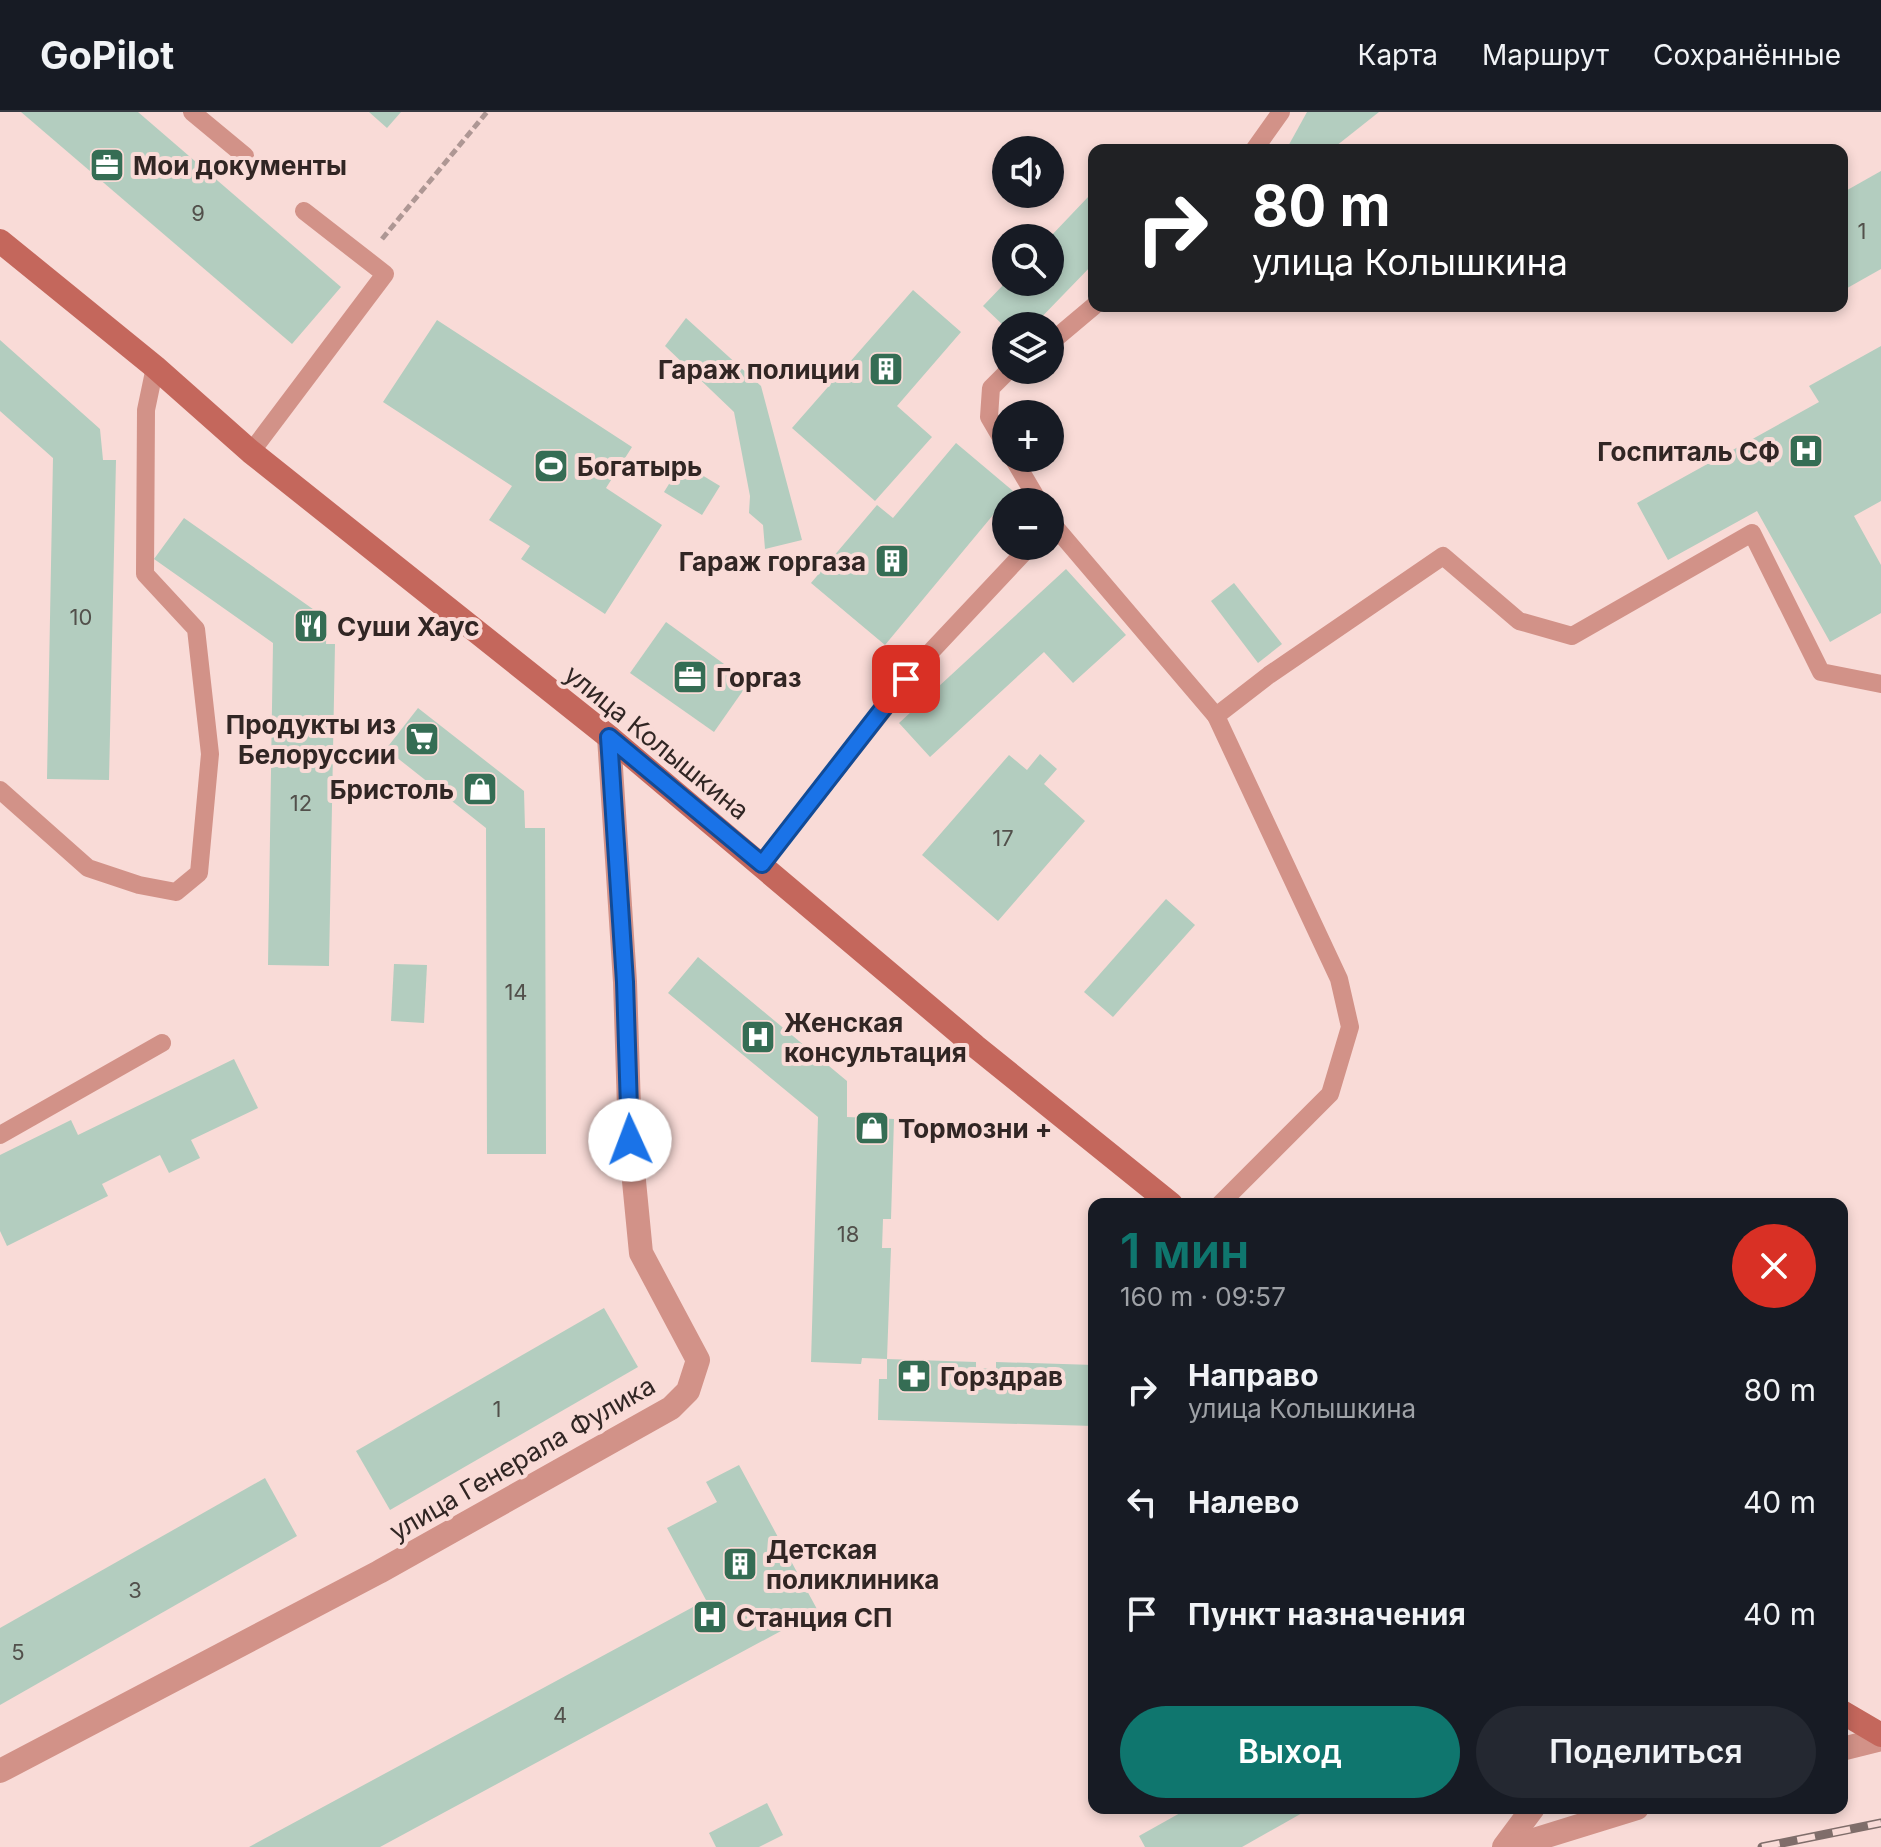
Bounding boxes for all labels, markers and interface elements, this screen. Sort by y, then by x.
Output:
text: GoPilot [40,32,174,78]
text: Карта [1358,38,1438,72]
text: Маршрут [1482,38,1609,72]
text: Сохранённые [1653,38,1841,72]
map controls [992,136,1064,560]
button: sound [992,136,1064,208]
office icon: Мои документы [88,146,126,184]
place label: Мои документы [133,150,347,181]
text: 80 m [1252,172,1391,240]
icon: right [1120,176,1224,280]
house number: 9 [191,200,205,226]
house number: 1 [1858,218,1866,244]
button: search [992,224,1064,296]
text: улица Колышкина [1252,240,1568,284]
button: layers [992,312,1064,384]
building icon: Гараж полиции [867,350,905,388]
place label: Гараж полиции [658,354,860,385]
button: + [992,400,1064,472]
hospital icon: Госпиталь СФ [1787,432,1825,470]
place label: Госпиталь СФ [1597,436,1780,467]
sports icon: Богатырь [532,447,570,485]
place label: Богатырь [577,451,702,482]
button: − [992,488,1064,560]
building icon: Гараж горгаза [873,542,911,580]
place label: Гараж горгаза [679,546,866,577]
house number: 10 [70,604,92,630]
restaurant icon: Суши Хаус [292,607,330,645]
place label: Суши Хаус [337,611,480,642]
pin [872,645,940,713]
icon: arrive [884,657,928,701]
street label: улица Колышкина [559,658,755,826]
office icon: Горгаз [671,658,709,696]
place label: Горгаз [716,662,801,693]
place label: Продукты из Белоруссии [226,709,396,770]
supermarket icon: Продукты из Белоруссии [403,720,441,758]
shop icon: Бристоль [461,770,499,808]
place label: Бристоль [330,774,454,805]
house number: 12 [290,790,312,816]
house number: 17 [992,825,1014,851]
house number: 14 [504,979,528,1005]
place label: Женская консультация [784,1007,967,1068]
hospital icon: Женская консультация [739,1018,777,1056]
position arrow [588,1098,672,1182]
shop icon: Тормозни + [853,1109,891,1147]
place label: Тормозни + [898,1113,1052,1144]
house number: 18 [837,1221,859,1247]
text: 1 мин [1120,1221,1249,1280]
button: close [1732,1224,1816,1308]
text: 160 m · 09:57 [1120,1281,1286,1312]
pharmacy icon: Горздрав [895,1357,933,1395]
text: Направо [1188,1357,1319,1393]
place label: Горздрав [940,1361,1063,1392]
icon: right [1120,1368,1164,1412]
street label: улица Генерала Фулика [384,1369,660,1547]
text: 80 m [1744,1372,1816,1408]
text: улица Колышкина [1188,1393,1416,1424]
house number: 1 [493,1396,501,1422]
icon: left [1120,1480,1164,1524]
text: Налево [1188,1484,1300,1520]
text: 40 m [1743,1484,1816,1520]
place label: Детская поликлиника [766,1534,939,1595]
building icon: Детская поликлиника [721,1545,759,1583]
house number: 3 [128,1577,142,1603]
icon: arrive [1120,1592,1164,1636]
text: Пункт назначения [1188,1596,1466,1632]
text: 40 m [1743,1596,1816,1632]
hospital icon: Станция СП [691,1598,729,1636]
place label: Станция СП [736,1602,893,1633]
house number: 5 [11,1639,25,1665]
house number: 4 [553,1702,567,1728]
button: Выход [1120,1706,1460,1798]
button: Поделиться [1476,1706,1816,1798]

